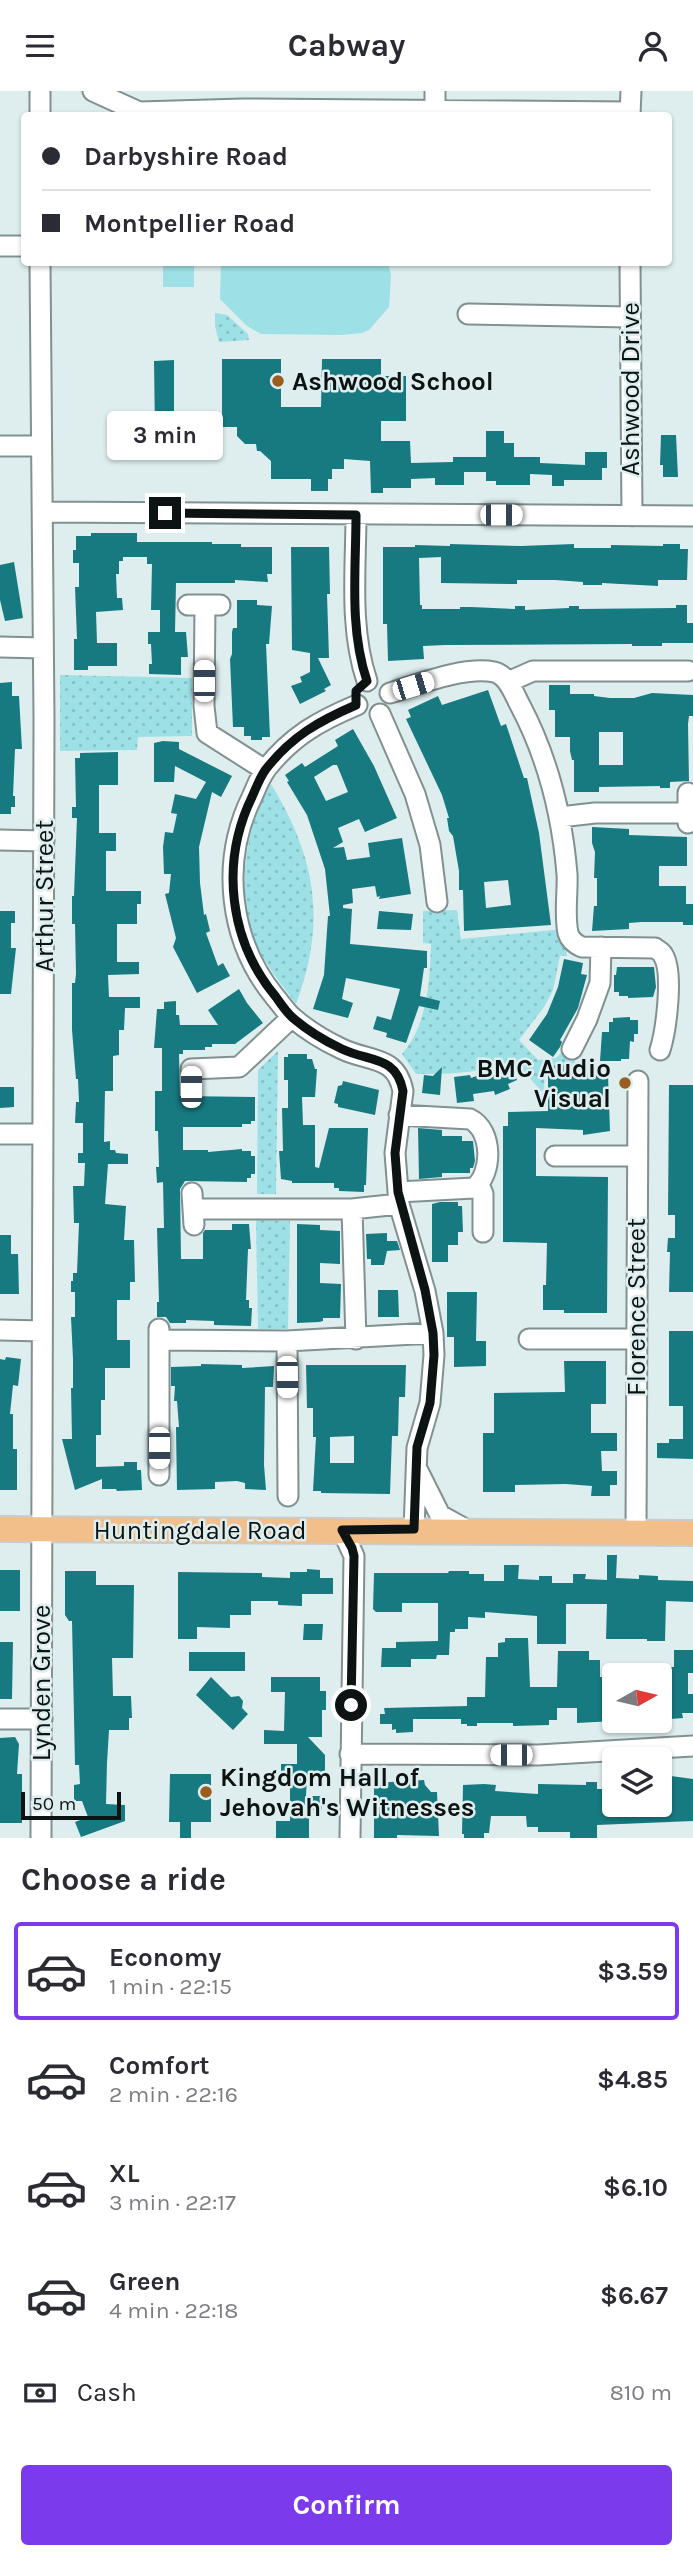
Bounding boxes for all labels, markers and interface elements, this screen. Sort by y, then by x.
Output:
icon: menu [21,27,59,65]
text: Cabway [288,27,405,64]
icon: person [634,27,672,65]
text: Darbyshire Road [84,141,288,172]
text: Montpellier Road [84,208,295,239]
street label: Ashwood Drive [615,302,646,476]
place label: Ashwood School [292,366,494,397]
marker: Ashwood School [270,373,286,389]
callout: 3 min [107,411,223,461]
text: 3 min [133,422,197,449]
route end [149,497,181,529]
car [481,505,523,526]
car [194,660,215,702]
car [390,670,437,702]
street label: Arthur Street [29,820,60,972]
place label: BMC Audio Visual [477,1053,611,1114]
car [181,1066,202,1108]
marker: BMC Audio Visual [617,1075,633,1091]
street label: Florence Street [621,1218,652,1396]
car [277,1356,298,1398]
car [149,1427,170,1469]
street label: Huntingdale Road [93,1515,307,1546]
street label: Lynden Grove [26,1605,57,1761]
north arrow [602,1663,672,1733]
map controls [602,1663,672,1817]
route start [335,1689,367,1721]
car [491,1745,533,1766]
button: layers [602,1747,672,1817]
place label: Kingdom Hall of Jehovah's Witnesses [220,1762,474,1823]
marker: Kingdom Hall of Jehovah's Witnesses [198,1784,214,1800]
scale bar [21,1789,121,1821]
text: 50 m [32,1793,76,1815]
text: Choose a ride [21,1861,226,1898]
icon: car [25,1940,88,2003]
text: Economy [109,1942,221,1973]
text: $3.59 [597,1956,668,1987]
text: 1 min · 22:15 [109,1973,232,2000]
icon: car [25,2048,88,2111]
text: Comfort [109,2050,210,2081]
text: $4.85 [597,2064,668,2095]
text: 2 min · 22:16 [109,2081,238,2108]
icon: car [25,2156,88,2219]
text: XL [109,2158,140,2189]
text: $6.10 [603,2172,668,2203]
text: 3 min · 22:17 [109,2189,236,2216]
icon: car [25,2264,88,2327]
text: Green [109,2266,181,2297]
text: $6.67 [600,2280,668,2311]
text: 4 min · 22:18 [109,2297,238,2324]
icon: cash [21,2374,59,2412]
text: Cash [77,2377,137,2408]
text: 810 m [610,2379,672,2406]
button: Confirm [21,2465,672,2545]

